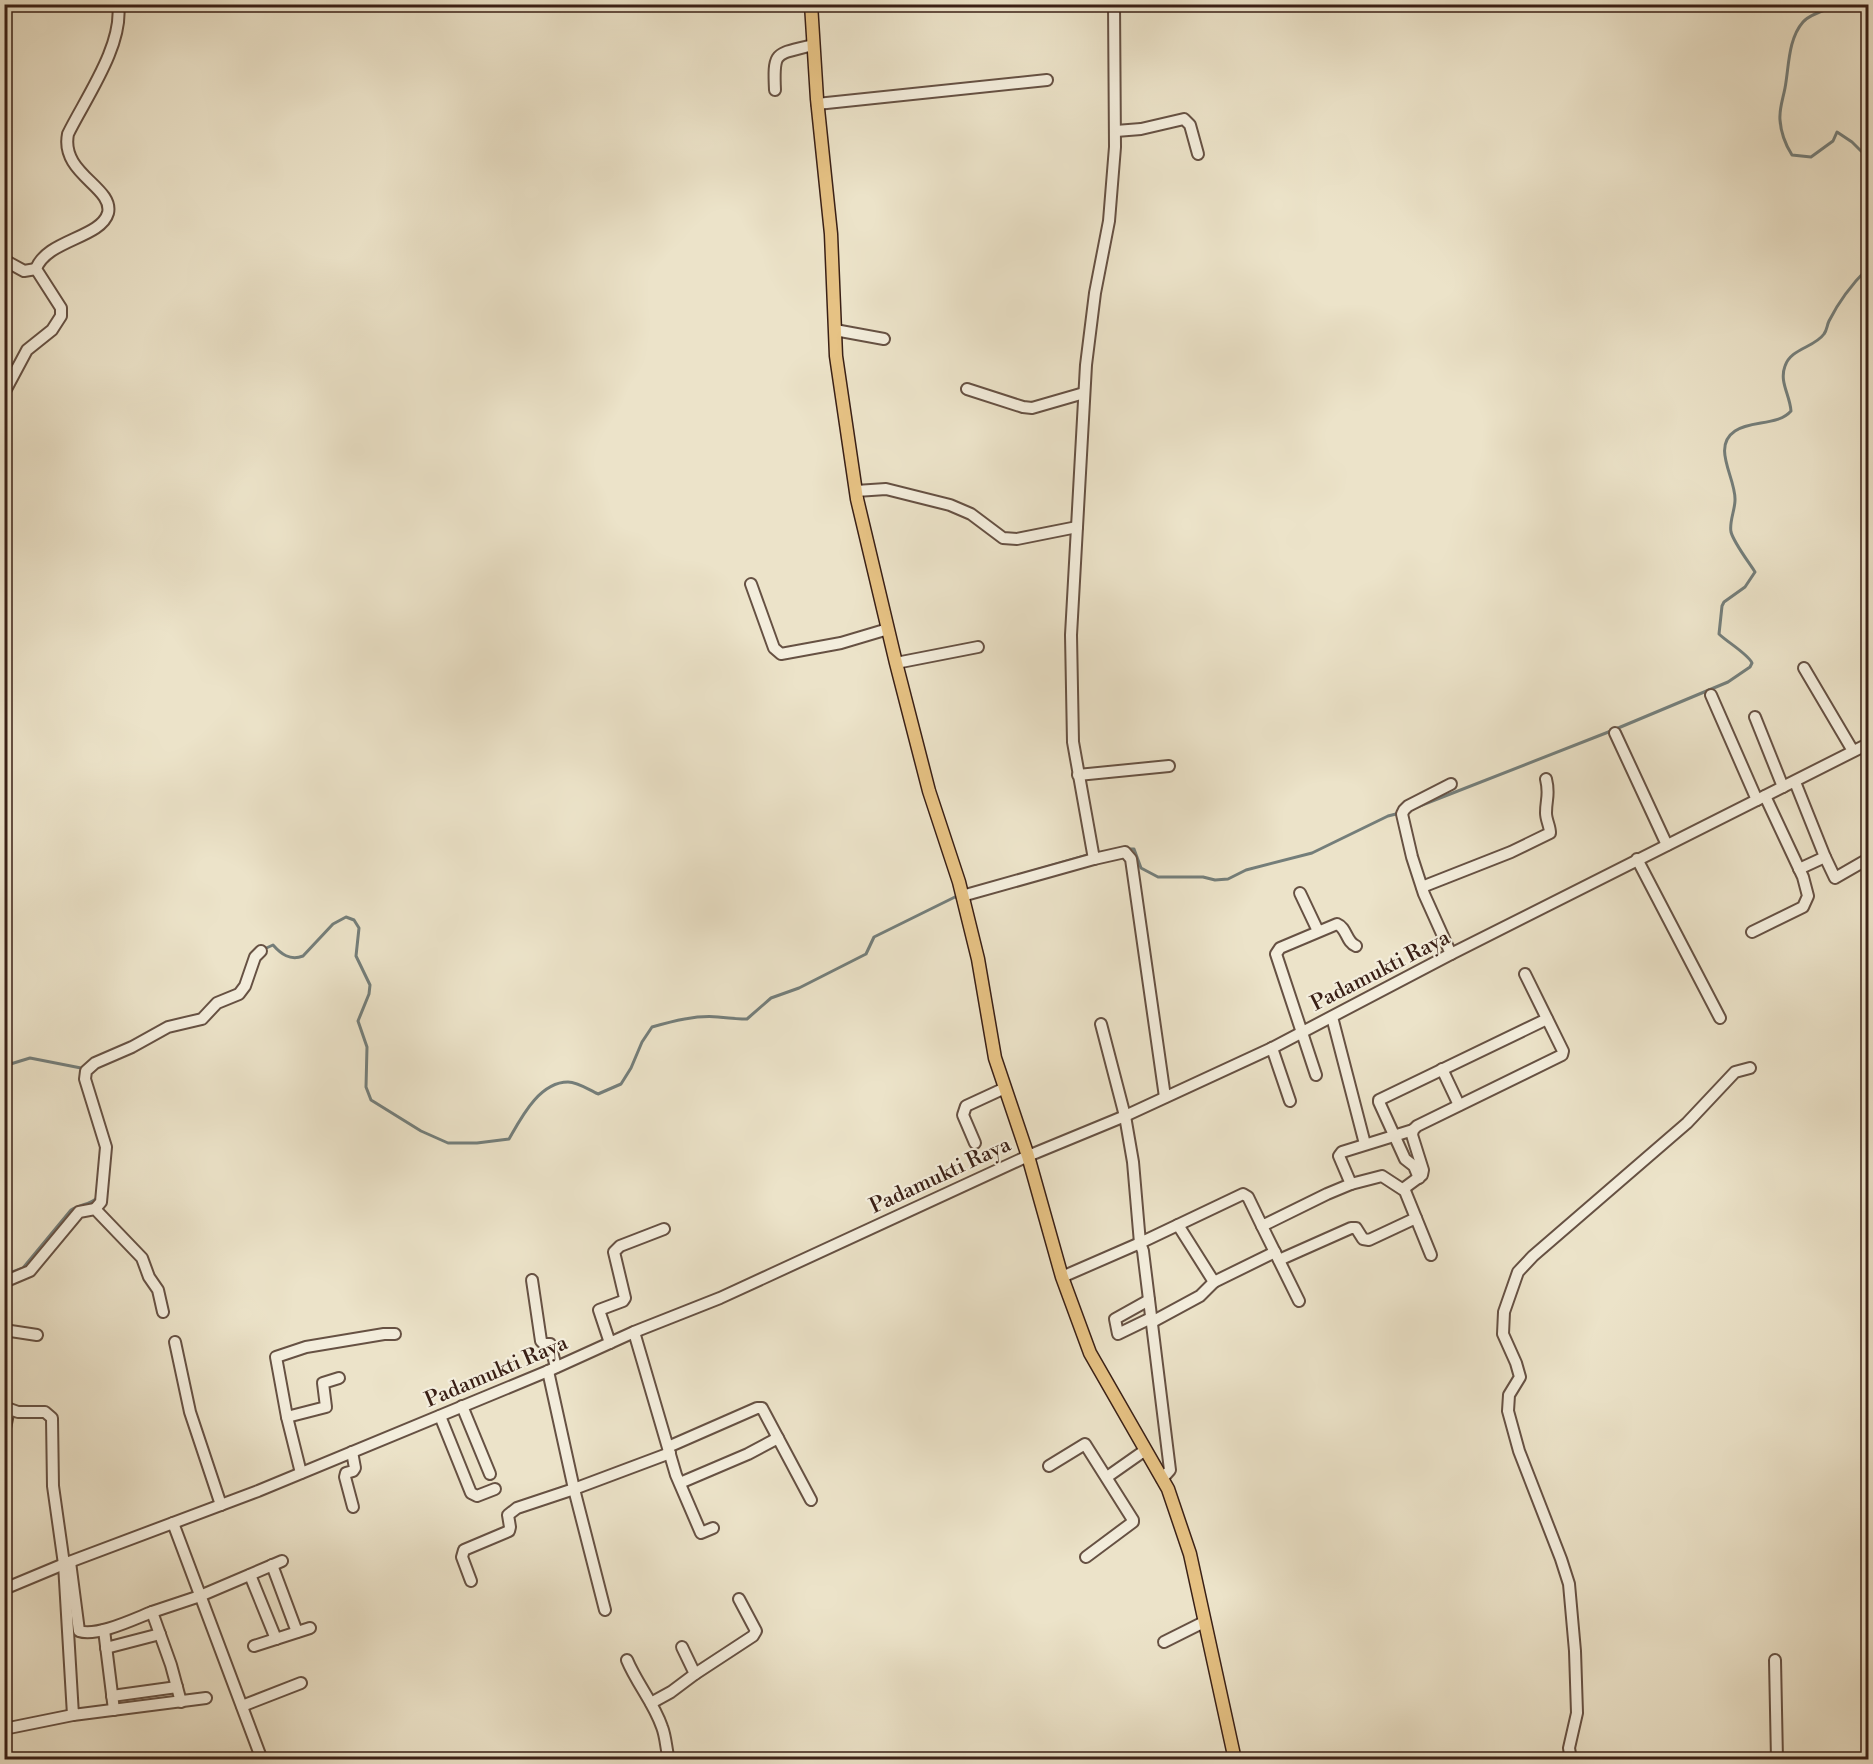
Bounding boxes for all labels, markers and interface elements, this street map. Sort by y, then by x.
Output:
street label: Padamukti Raya [1307,924,1455,1017]
street label: Padamukti Raya [866,1132,1015,1220]
street label: Padamukti Raya [421,1330,572,1414]

